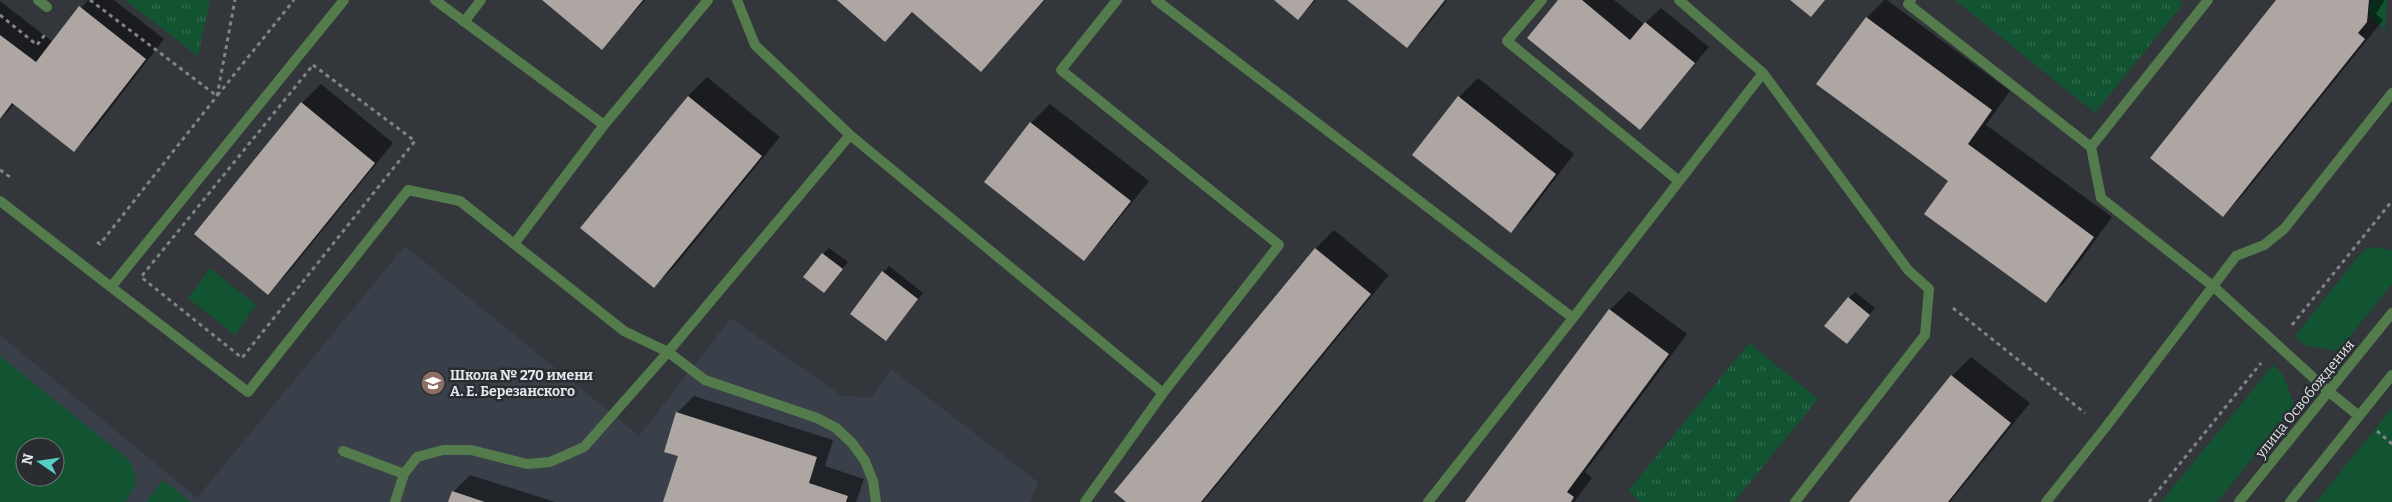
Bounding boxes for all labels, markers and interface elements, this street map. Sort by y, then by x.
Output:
street label: улица Освобождения [2251,336,2358,462]
place label: Школа № 270 имени А. Е. Березанского [450,367,594,400]
school or university icon: Школа № 270 имени А. Е. Березанского [420,370,446,396]
north arrow [15,437,65,487]
text: N [18,452,37,466]

